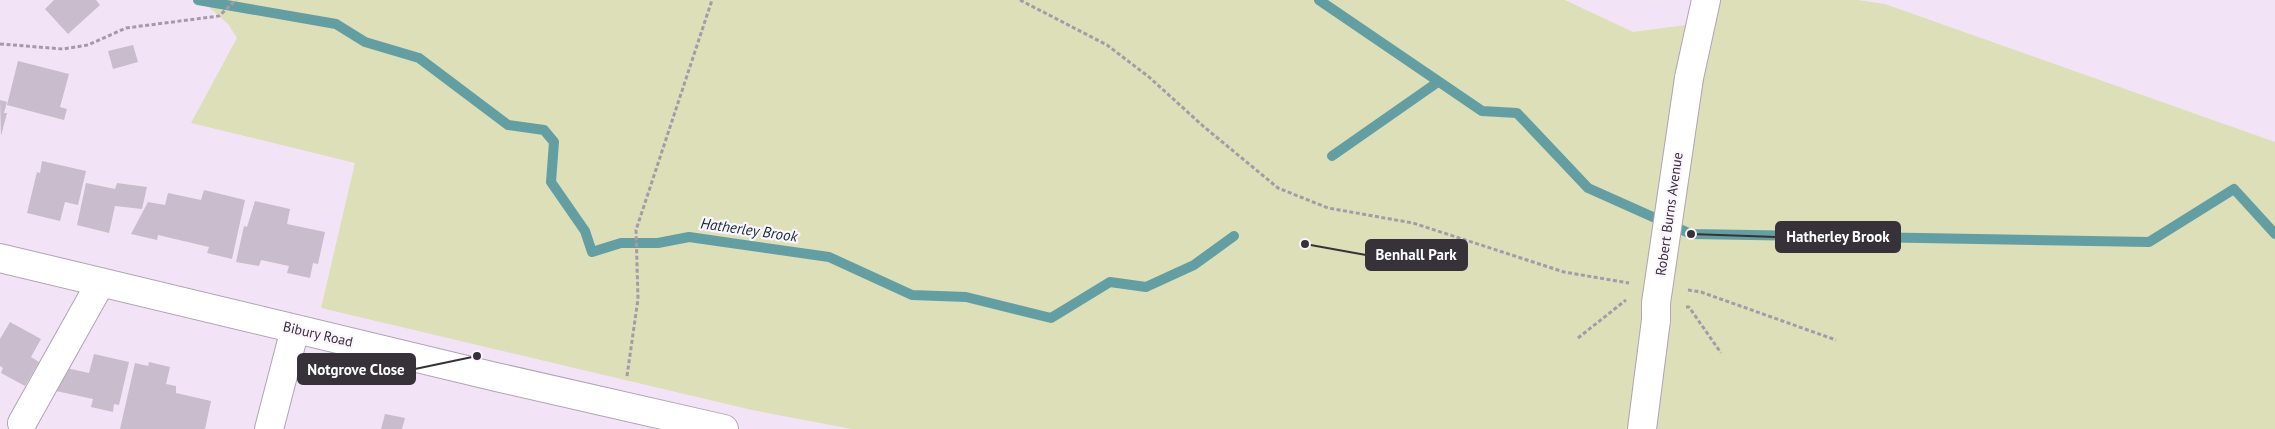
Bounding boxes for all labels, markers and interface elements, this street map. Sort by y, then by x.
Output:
street label: Robert Burns Avenue [1651,151,1687,277]
water label: Hatherley Brook [699,213,800,246]
callout: Hatherley Brook [1776,222,1900,252]
text: Hatherley Brook [1786,227,1890,246]
callout: Benhall Park [1366,240,1467,270]
text: Benhall Park [1375,245,1457,264]
street label: Bibury Road [281,317,355,351]
callout: Notgrove Close [298,354,415,384]
text: Notgrove Close [307,360,405,379]

